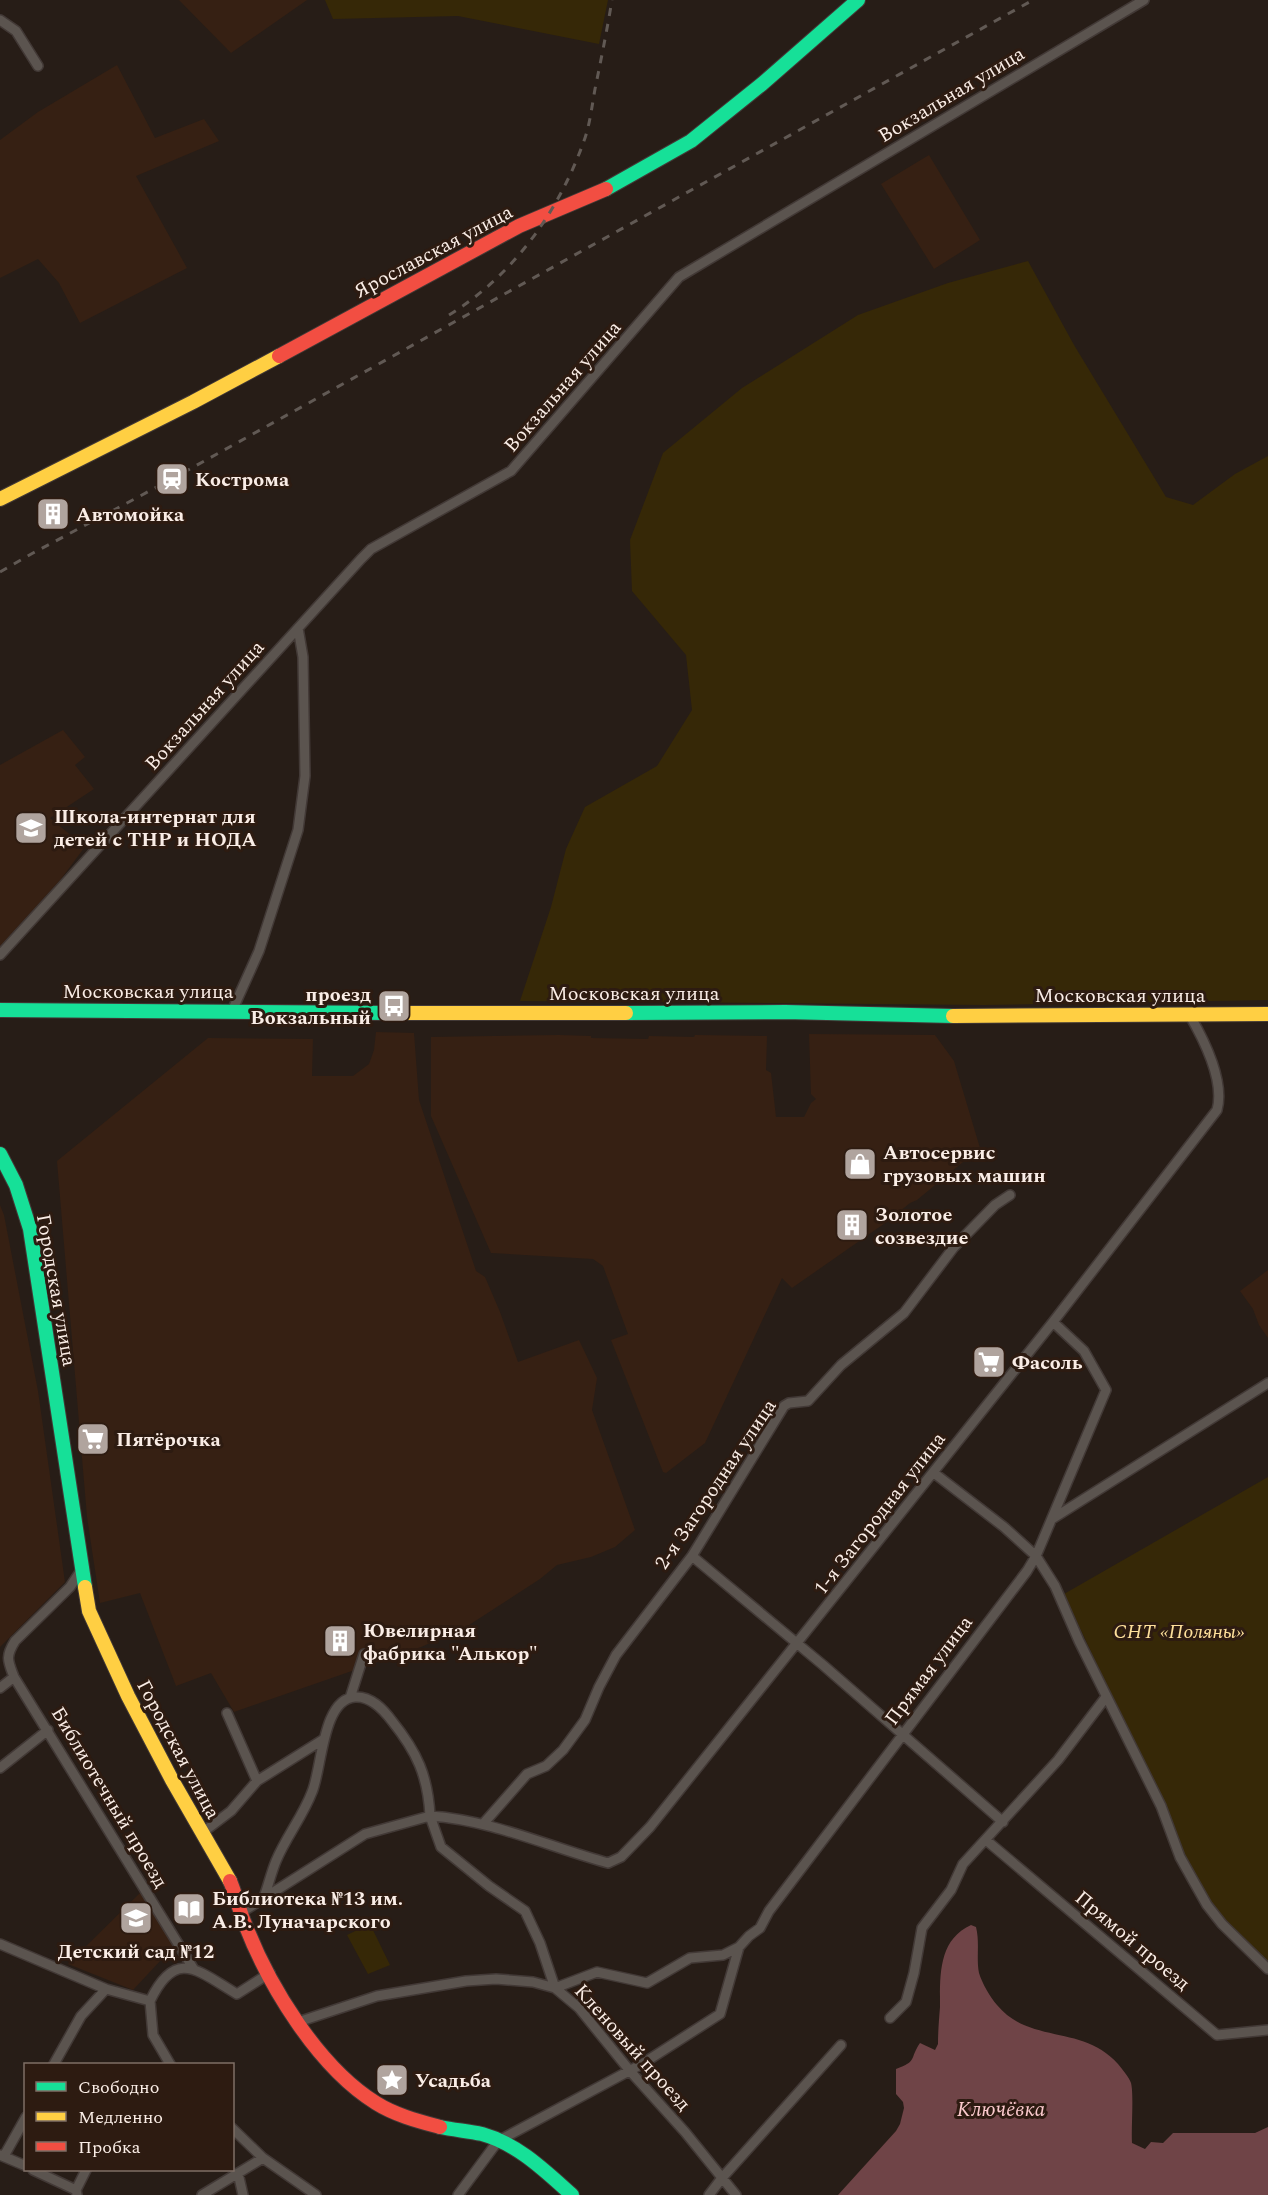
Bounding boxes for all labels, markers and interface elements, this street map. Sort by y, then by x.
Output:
street label: Вокзальная улица [872,39,1031,151]
street label: Ярославская улица [349,197,518,306]
street label: Вокзальная улица [497,314,629,459]
station icon: Кострома [154,461,190,497]
place label: Кострома [195,465,290,495]
building icon: Автомойка [35,496,71,532]
place label: Автомойка [76,500,185,530]
street label: Вокзальная улица [138,634,272,778]
place label: Школа-интернат для детей с ТНР и НОДА [54,802,257,855]
school or university icon: Школа-интернат для детей с ТНР и НОДА [13,810,49,846]
street label: Московская улица [63,977,234,1007]
street label: Московская улица [549,979,720,1009]
place label: проезд Вокзальный [250,980,371,1033]
street label: Московская улица [1035,981,1206,1011]
bus stop icon: проезд Вокзальный [376,988,412,1024]
place label: Автосервис грузовых машин [883,1138,1046,1191]
shop icon: Автосервис грузовых машин [842,1146,878,1182]
place label: Золотое созвездие [875,1200,969,1253]
building icon: Золотое созвездие [834,1207,870,1243]
street label: Городская улица [28,1212,84,1369]
supermarket icon: Фасоль [971,1344,1007,1380]
place label: Фасоль [1012,1348,1083,1378]
street label: 2-я Загородная улица [647,1393,784,1576]
supermarket icon: Пятёрочка [75,1421,111,1457]
place label: Пятёрочка [116,1425,222,1455]
street label: 1-я Загородная улица [806,1425,953,1602]
street label: Прямая улица [877,1609,980,1732]
place label: Ювелирная фабрика "Алькор" [363,1616,538,1669]
park label: СНТ «Поляны» [1114,1617,1245,1647]
building icon: Ювелирная фабрика "Алькор" [322,1623,358,1659]
street label: Городская улица [129,1674,228,1825]
street label: Библиотечный проезд [43,1701,175,1894]
street label: Прямой проезд [1068,1883,1197,1998]
place label: Библиотека №13 им. А.В. Луначарского [212,1884,403,1937]
library icon: Библиотека №13 им. А.В. Луначарского [171,1891,207,1927]
school or university icon: Детский сад №12 [118,1900,154,1936]
place label: Детский сад №12 [58,1937,214,1967]
street label: Кленовый проезд [567,1977,698,2118]
place icon: Усадьба [374,2062,410,2098]
legend [24,2063,234,2171]
place label: Усадьба [415,2066,492,2096]
text: Свободно [78,2074,159,2101]
water label: Ключёвка [957,2094,1046,2126]
text: Медленно [78,2104,163,2131]
text: Пробка [78,2134,141,2161]

